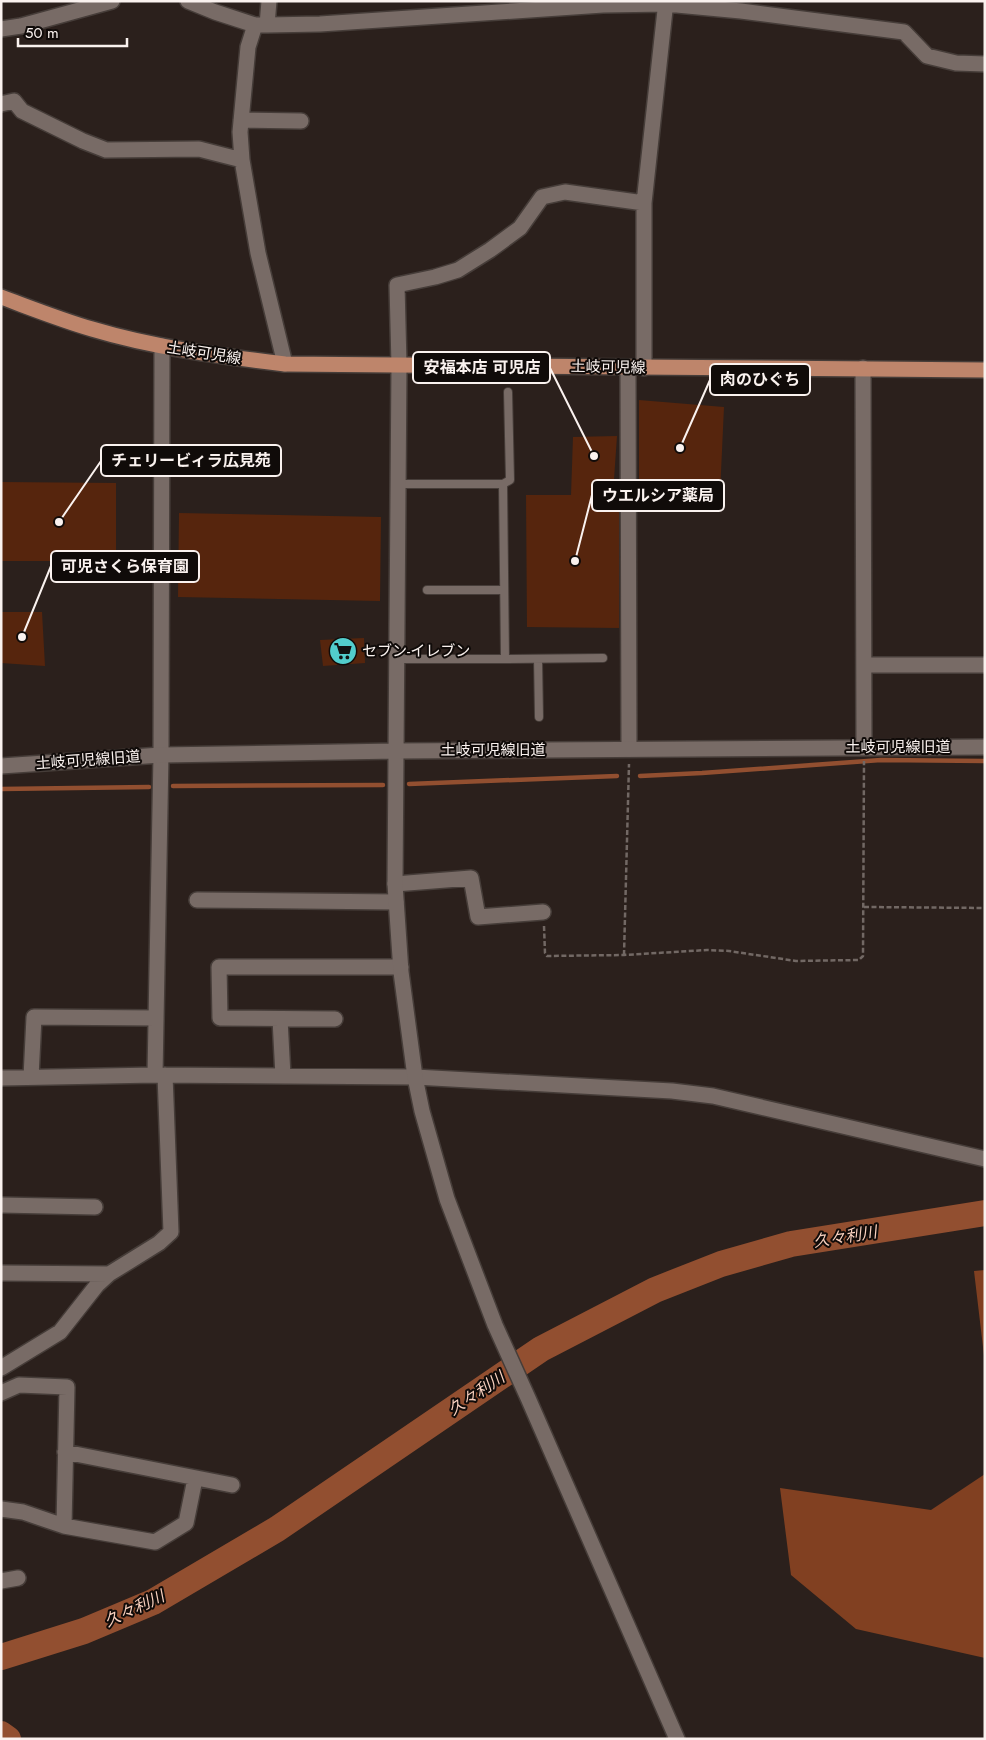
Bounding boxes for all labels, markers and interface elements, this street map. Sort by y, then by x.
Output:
scale bar [18,15,126,47]
text: 50 m [25,22,59,44]
street label: 土岐可児線 [165,336,243,370]
callout: 安福本店 可児店 [413,352,550,383]
street label: 土岐可児線 [570,355,646,379]
text: 安福本店 可児店 [424,356,540,379]
callout: 肉のひぐち [710,364,810,395]
text: 肉のひぐち [720,368,800,391]
callout: チェリービィラ広見苑 [101,445,281,476]
text: チェリービィラ広見苑 [111,449,271,472]
callout: ウエルシア薬局 [592,480,724,511]
text: ウエルシア薬局 [602,484,714,507]
callout: 可児さくら保育園 [51,551,199,582]
text: 可児さくら保育園 [61,555,189,578]
supermarket icon: セブン-イレブン [328,636,358,666]
place label: セブン-イレブン [362,640,470,662]
street label: 土岐可児線旧道 [845,736,951,758]
street label: 土岐可児線旧道 [440,739,546,761]
street label: 土岐可児線旧道 [35,745,141,775]
water label: 久々利川 [812,1220,880,1253]
water label: 久々利川 [443,1365,511,1421]
water label: 久々利川 [100,1584,170,1632]

